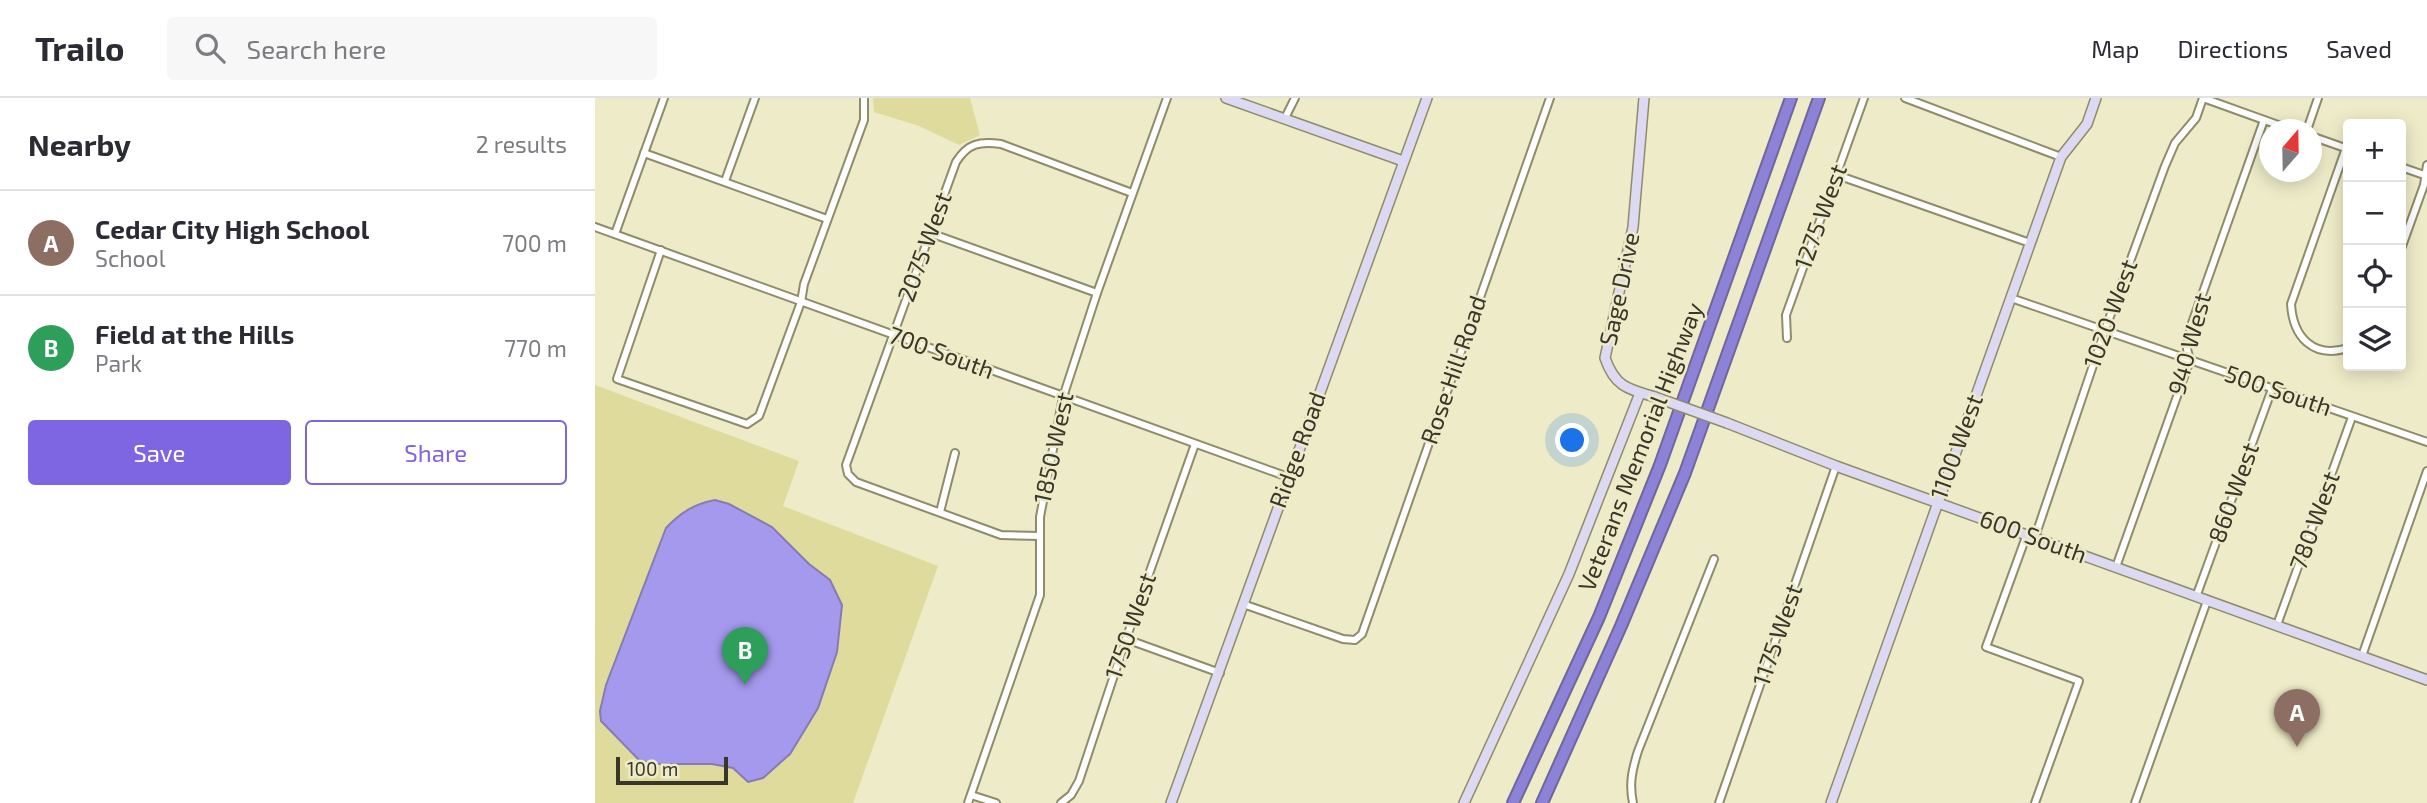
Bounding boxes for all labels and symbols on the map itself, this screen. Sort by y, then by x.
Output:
north arrow [2259,119,2322,182]
street label: 1275 West [1787,160,1852,273]
street label: 2075 West [890,188,957,305]
street label: Sage Drive [1592,229,1645,348]
street label: 1020 West [2077,255,2143,372]
street label: 940 West [2161,289,2216,398]
street label: Rose Hill Road [1414,291,1492,448]
street label: Veterans Memorial Highway [1571,298,1708,595]
street label: 700 South [885,319,998,384]
street label: 500 South [2221,358,2336,421]
street label: Ridge Road [1262,388,1331,511]
street label: 1850 West [1027,389,1078,506]
street label: 1100 West [1923,390,1988,503]
your location [1555,423,1589,457]
street label: 860 West [2201,438,2264,546]
street label: 780 West [2282,467,2345,574]
street label: 600 South [1976,503,2091,568]
street label: 1750 West [1098,568,1161,683]
street label: 1175 West [1746,580,1808,689]
pin: B [722,627,768,685]
pin: A [2274,689,2320,747]
scale bar [616,754,728,786]

